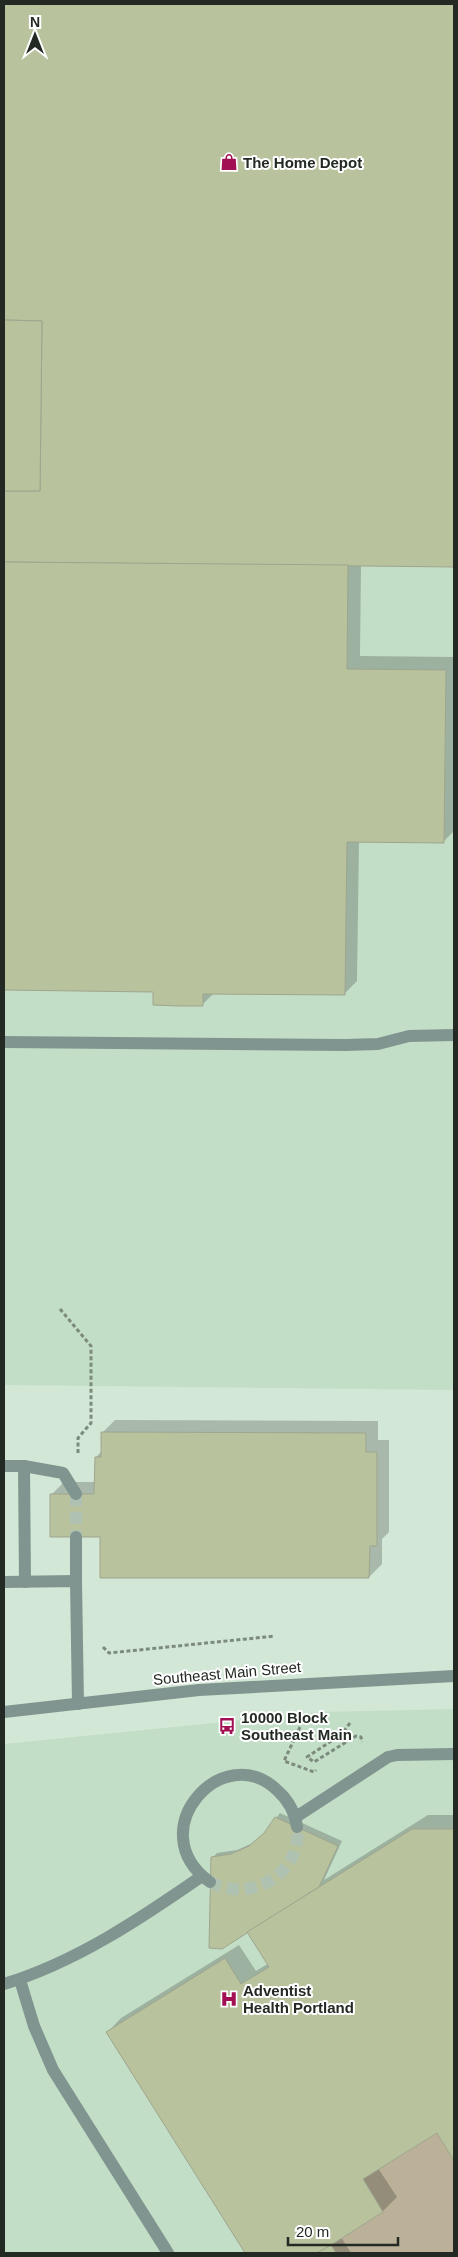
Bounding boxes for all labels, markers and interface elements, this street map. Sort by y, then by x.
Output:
north arrow [10,10,60,60]
text: N [30,14,40,30]
shop icon: The Home Depot [219,152,239,172]
place label: The Home Depot [243,154,362,171]
street label: Southeast Main Street [152,1658,302,1688]
place label: 10000 Block Southeast Main [241,1709,352,1743]
bus stop icon: 10000 Block Southeast Main [217,1716,237,1736]
place label: Adventist Health Portland [243,1982,354,2016]
hospital icon: Adventist Health Portland [219,1989,239,2009]
scale bar [288,2214,398,2246]
text: 20 m [296,2223,329,2240]

